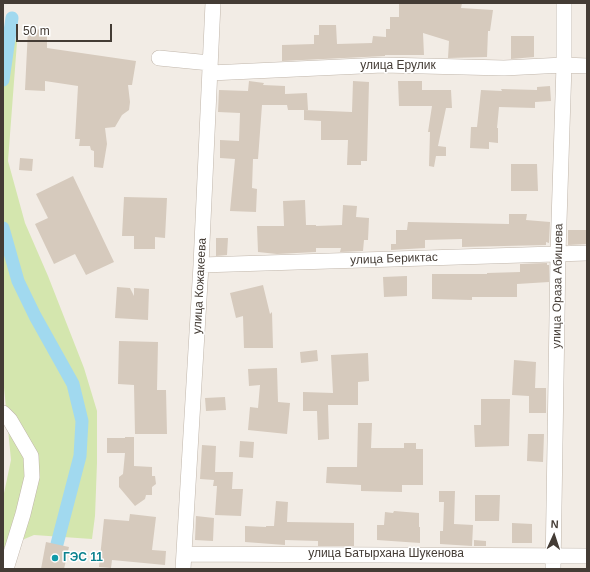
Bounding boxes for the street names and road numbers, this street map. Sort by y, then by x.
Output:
street label: улица Ерулик [360,59,436,73]
street label: улица Ораза Абишева [550,223,566,349]
street label: улица Кожакеева [190,238,210,334]
street label: улица Бериктас [350,250,438,268]
street label: улица Батырхана Шукенова [308,547,464,561]

